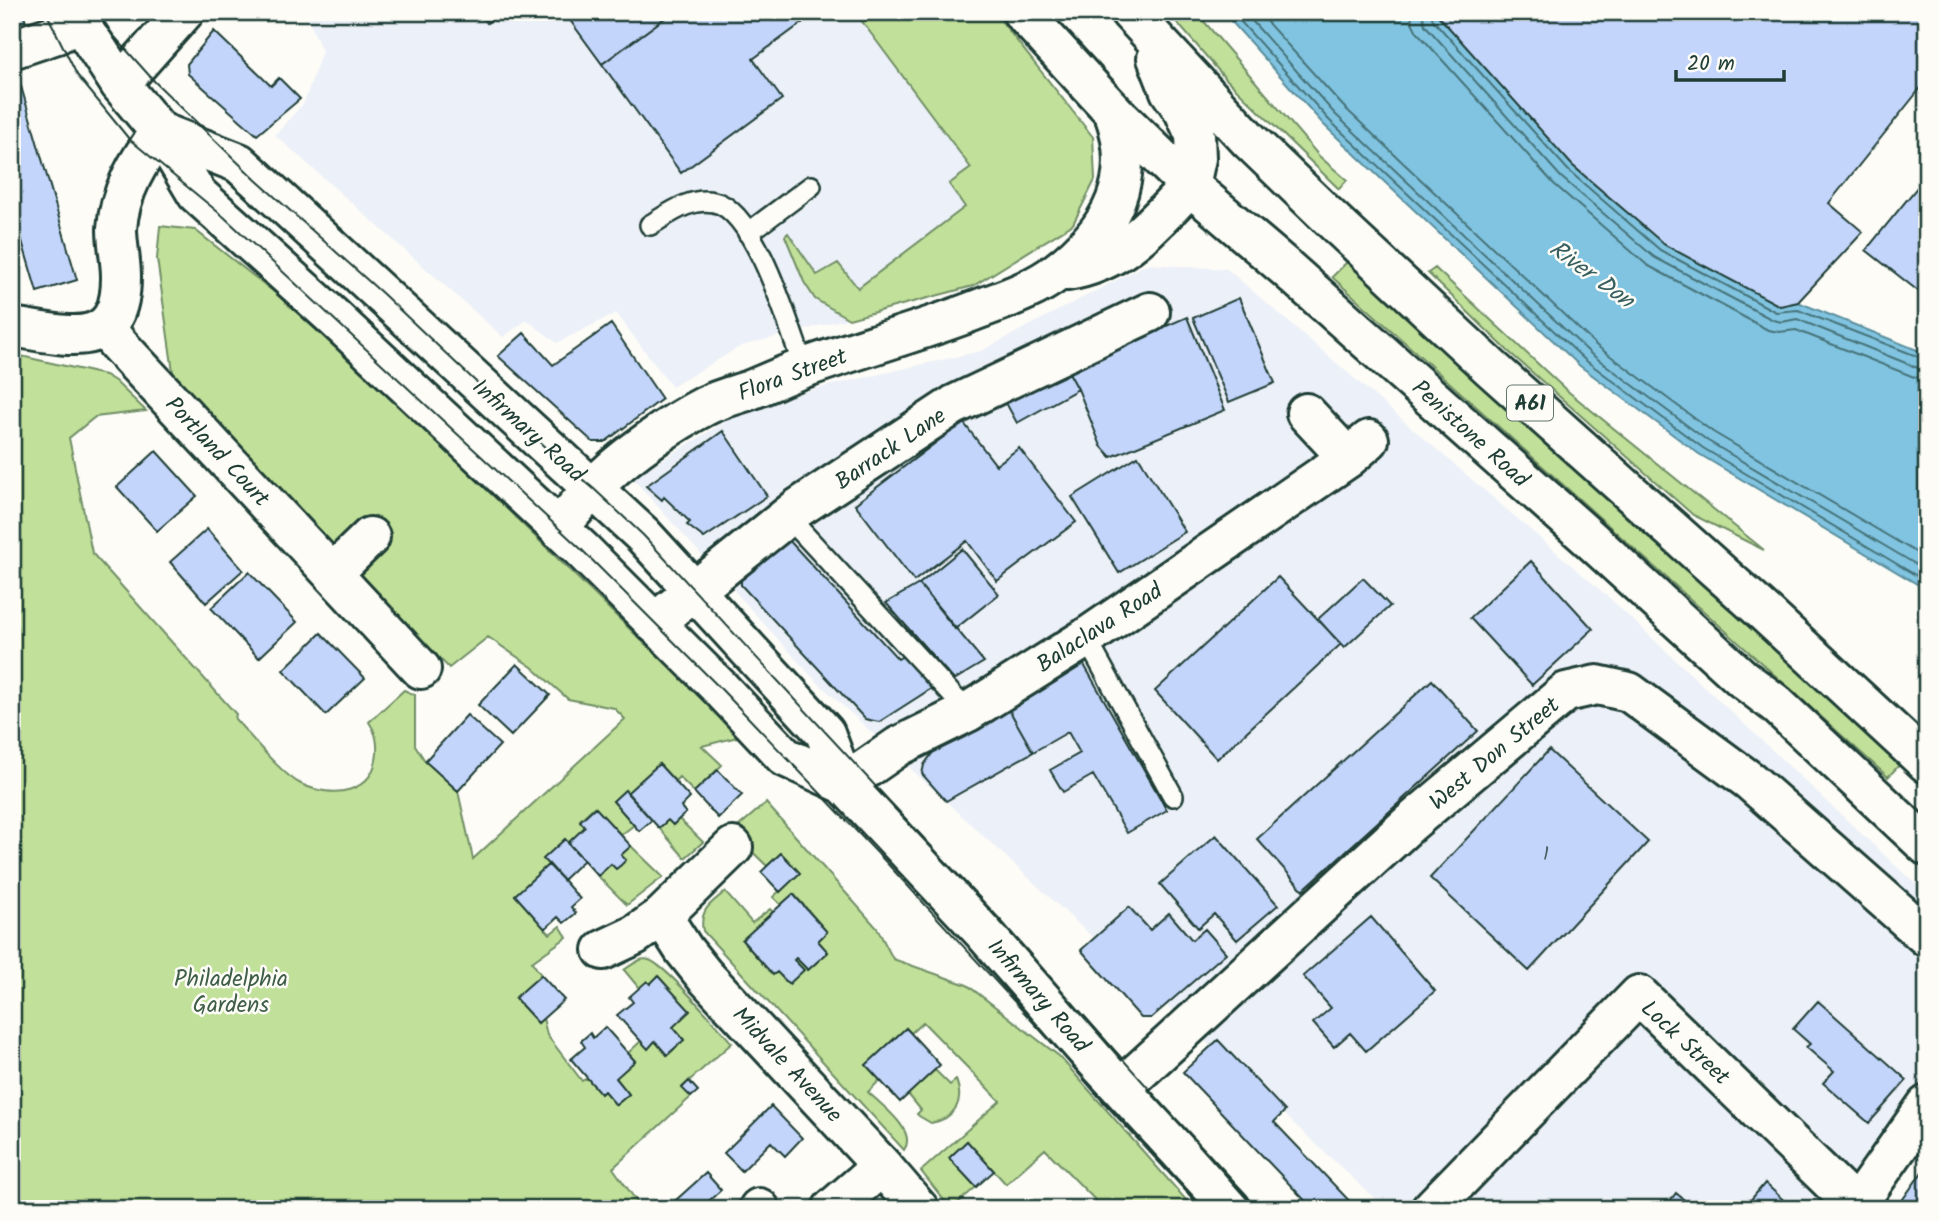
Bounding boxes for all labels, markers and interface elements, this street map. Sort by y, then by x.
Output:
scale bar [1676,38,1785,82]
text: 20 m [1687,48,1735,81]
water label: River Don [1540,231,1644,321]
street label: Flora Street [733,339,853,412]
street label: Infirmary Road [463,371,593,493]
street label: Penistone Road [1403,372,1537,498]
road number: A61 [1507,386,1553,420]
street label: Portland Court [155,389,278,517]
street label: Barrack Lane [828,399,954,500]
street label: Balaclava Road [1030,574,1171,683]
street label: West Don Street [1422,688,1569,820]
house number: 1 [1543,840,1549,870]
street label: Infirmary Road [977,931,1098,1062]
park label: Philadelphia Gardens [174,962,288,1024]
street label: Lock Street [1632,992,1739,1095]
street label: Midvale Avenue [723,999,850,1132]

